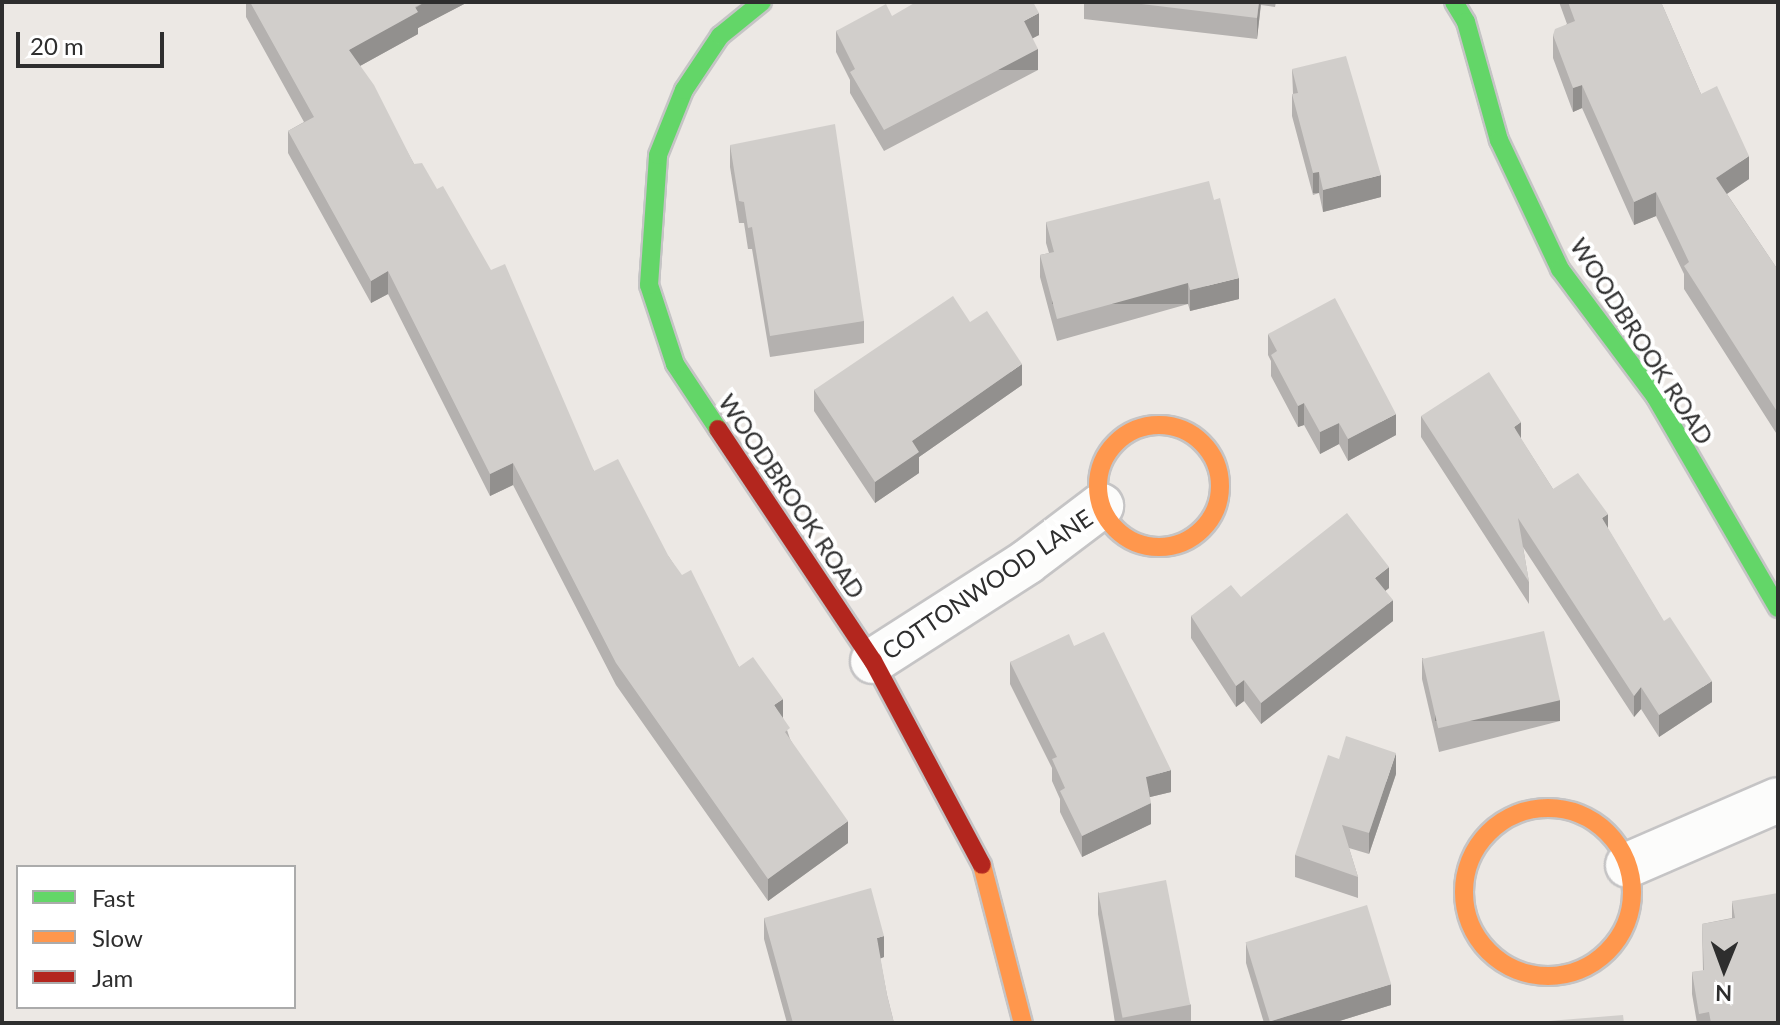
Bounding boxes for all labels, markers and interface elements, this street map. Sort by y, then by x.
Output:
scale bar [20,16,168,66]
text: 20 m [30,31,84,60]
street label: WOODBROOK ROAD [1564,232,1720,450]
street label: WOODBROOK ROAD [713,388,871,604]
street label: COTTONWOOD LANE [876,503,1098,665]
legend [16,865,296,1009]
text: Fast [92,883,135,912]
text: Slow [92,923,143,952]
north arrow [1684,929,1764,1009]
text: Jam [92,963,133,992]
text: N [1715,980,1732,1007]

